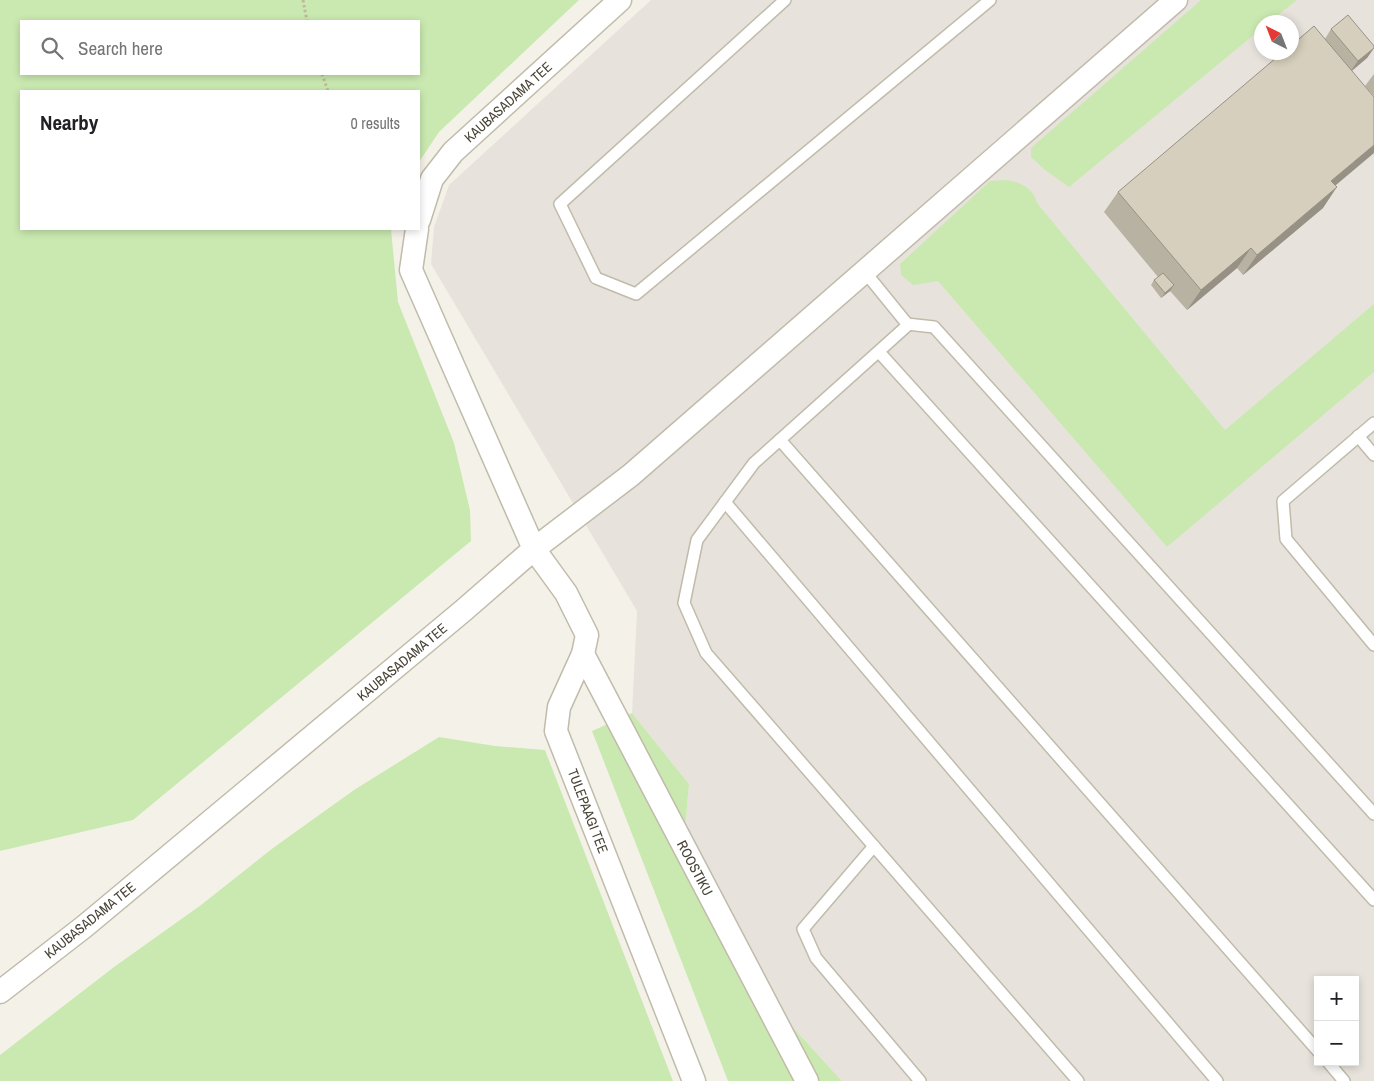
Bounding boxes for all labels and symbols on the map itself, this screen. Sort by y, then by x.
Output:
north arrow [1254,15,1299,60]
street label: KAUBASADAMA TEE [460,58,556,146]
street label: KAUBASADAMA TEE [353,619,451,705]
street label: TULEPAAGI TEE [564,766,612,856]
street label: ROOSTIKU [673,837,717,899]
street label: KAUBASADAMA TEE [41,878,139,962]

